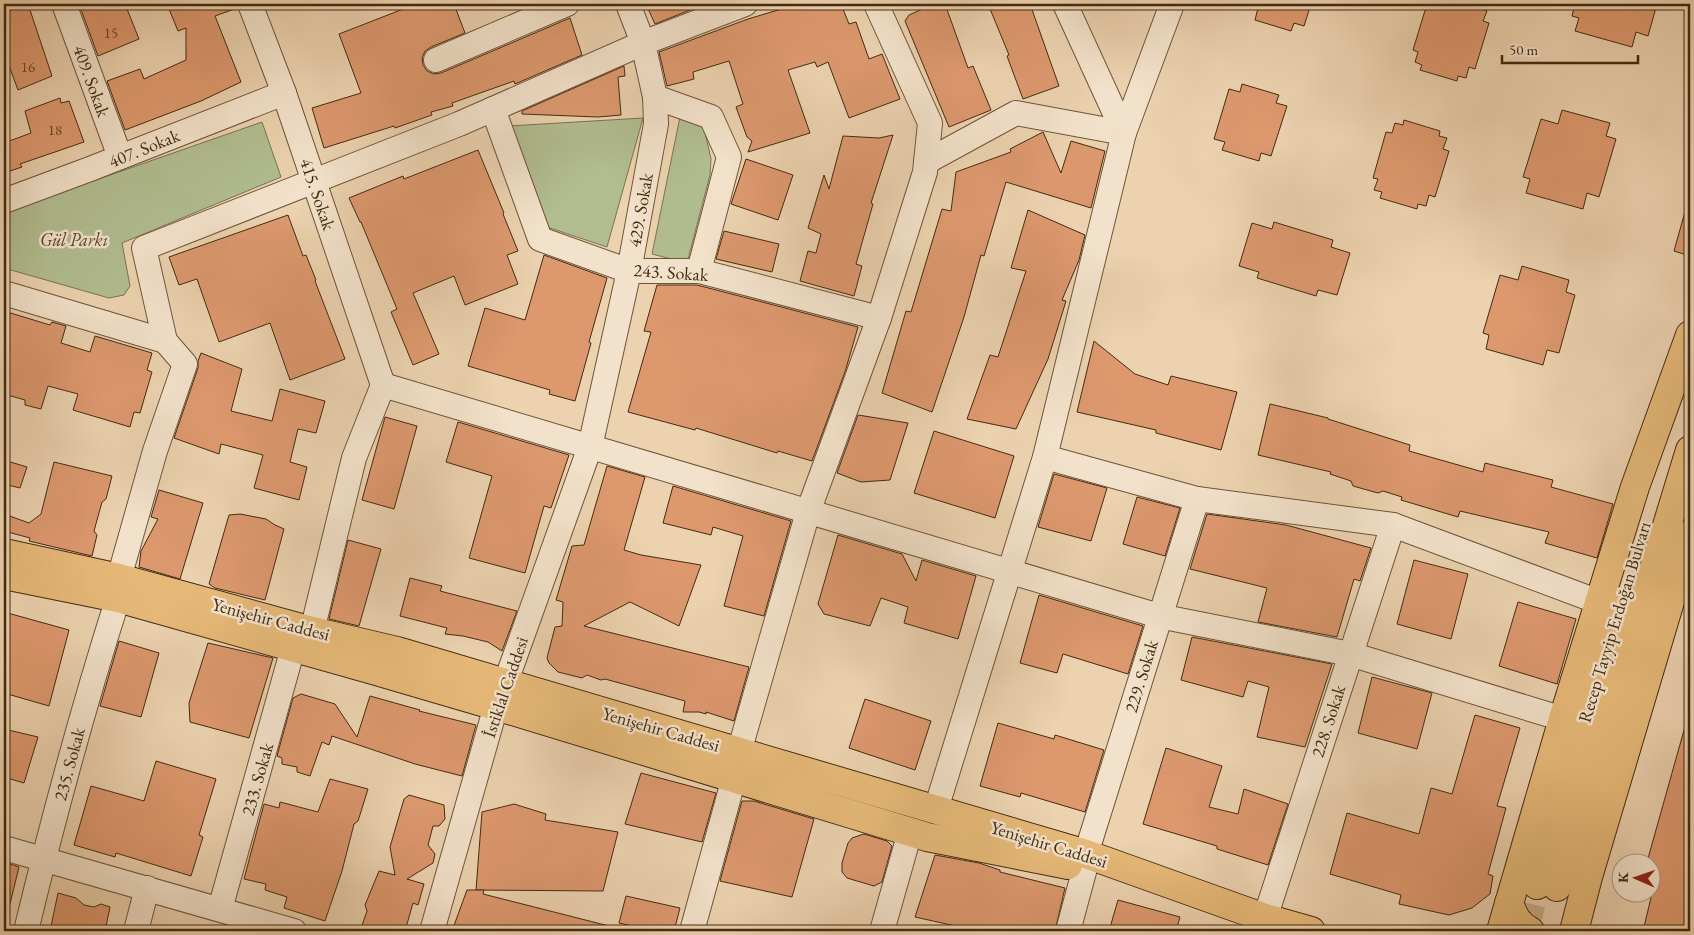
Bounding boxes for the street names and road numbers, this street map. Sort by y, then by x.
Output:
street label: 409. Sokak [68,42,116,121]
street label: 407. Sokak [105,123,183,173]
street label: 415. Sokak [295,155,341,234]
street label: 429. Sokak [622,171,658,249]
street label: 243. Sokak [633,258,710,286]
street label: Recep Tayyip Erdoğan Bulvarı [1572,518,1656,725]
street label: Yenişehir Caddesi [210,592,333,646]
street label: İstiklal Caddesi [477,633,533,741]
street label: 229. Sokak [1119,636,1163,715]
street label: 228. Sokak [1306,681,1351,760]
street label: Yenişehir Caddesi [600,701,723,757]
street label: 235. Sokak [48,724,90,803]
street label: 233. Sokak [236,739,279,818]
street label: Yenişehir Caddesi [988,815,1111,873]

